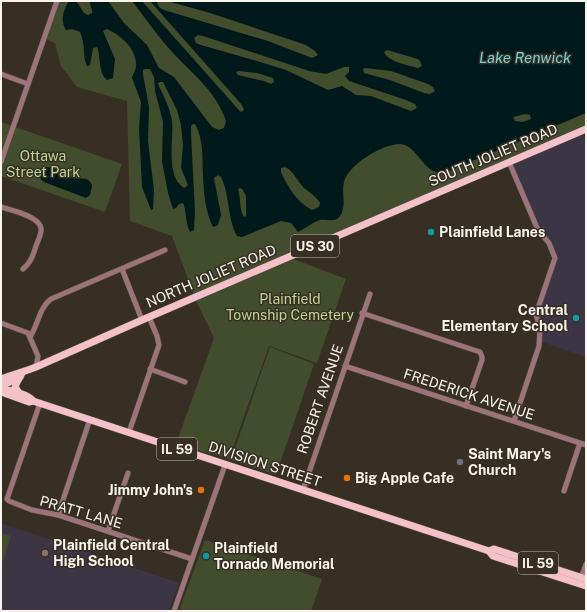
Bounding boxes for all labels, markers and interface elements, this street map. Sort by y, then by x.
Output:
water label: Lake Renwick [479,49,572,66]
street label: SOUTH JOLIET ROAD [426,121,560,189]
park label: Ottawa Street Park [6,148,80,180]
place label: Plainfield Lanes [439,224,545,240]
marker: Plainfield Lanes [426,227,436,237]
road number: US 30 [291,235,339,257]
street label: NORTH JOLIET ROAD [144,241,278,311]
park label: Plainfield Township Cemetery [226,291,355,323]
place label: Central Elementary School [441,302,568,334]
marker: Central Elementary School [571,313,581,323]
street label: ROBERT AVENUE [294,342,346,456]
street label: FREDERICK AVENUE [402,365,536,423]
road number: IL 59 [157,438,197,460]
street label: DIVISION STREET [207,438,323,490]
place label: Saint Mary's Church [468,446,551,478]
marker: Saint Mary's Church [455,457,465,467]
place label: Big Apple Cafe [355,470,454,486]
marker: Big Apple Cafe [342,473,352,483]
place label: Jimmy John's [108,482,193,498]
marker: Jimmy John's [196,485,206,495]
street label: PRATT LANE [38,493,124,531]
place label: Plainfield Central High School [53,537,170,569]
place label: Plainfield Tornado Memorial [214,540,335,572]
marker: Plainfield Central High School [40,548,50,558]
marker: Plainfield Tornado Memorial [201,551,211,561]
road number: IL 59 [518,552,558,574]

